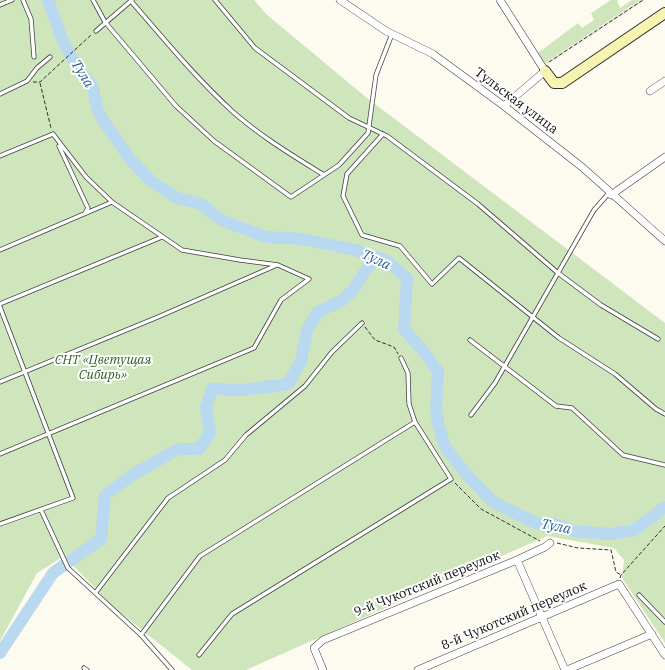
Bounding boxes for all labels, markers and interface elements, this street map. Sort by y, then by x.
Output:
water label: Тула [67,57,97,91]
street label: Тульская улица [471,65,561,137]
water label: Тула [359,246,393,274]
park label: СНТ «Цветущая Сибирь» [55,352,151,383]
water label: Тула [540,516,572,538]
street label: 9-й Чукотский переулок [352,547,502,621]
street label: 8-й Чукотский переулок [439,578,589,654]

